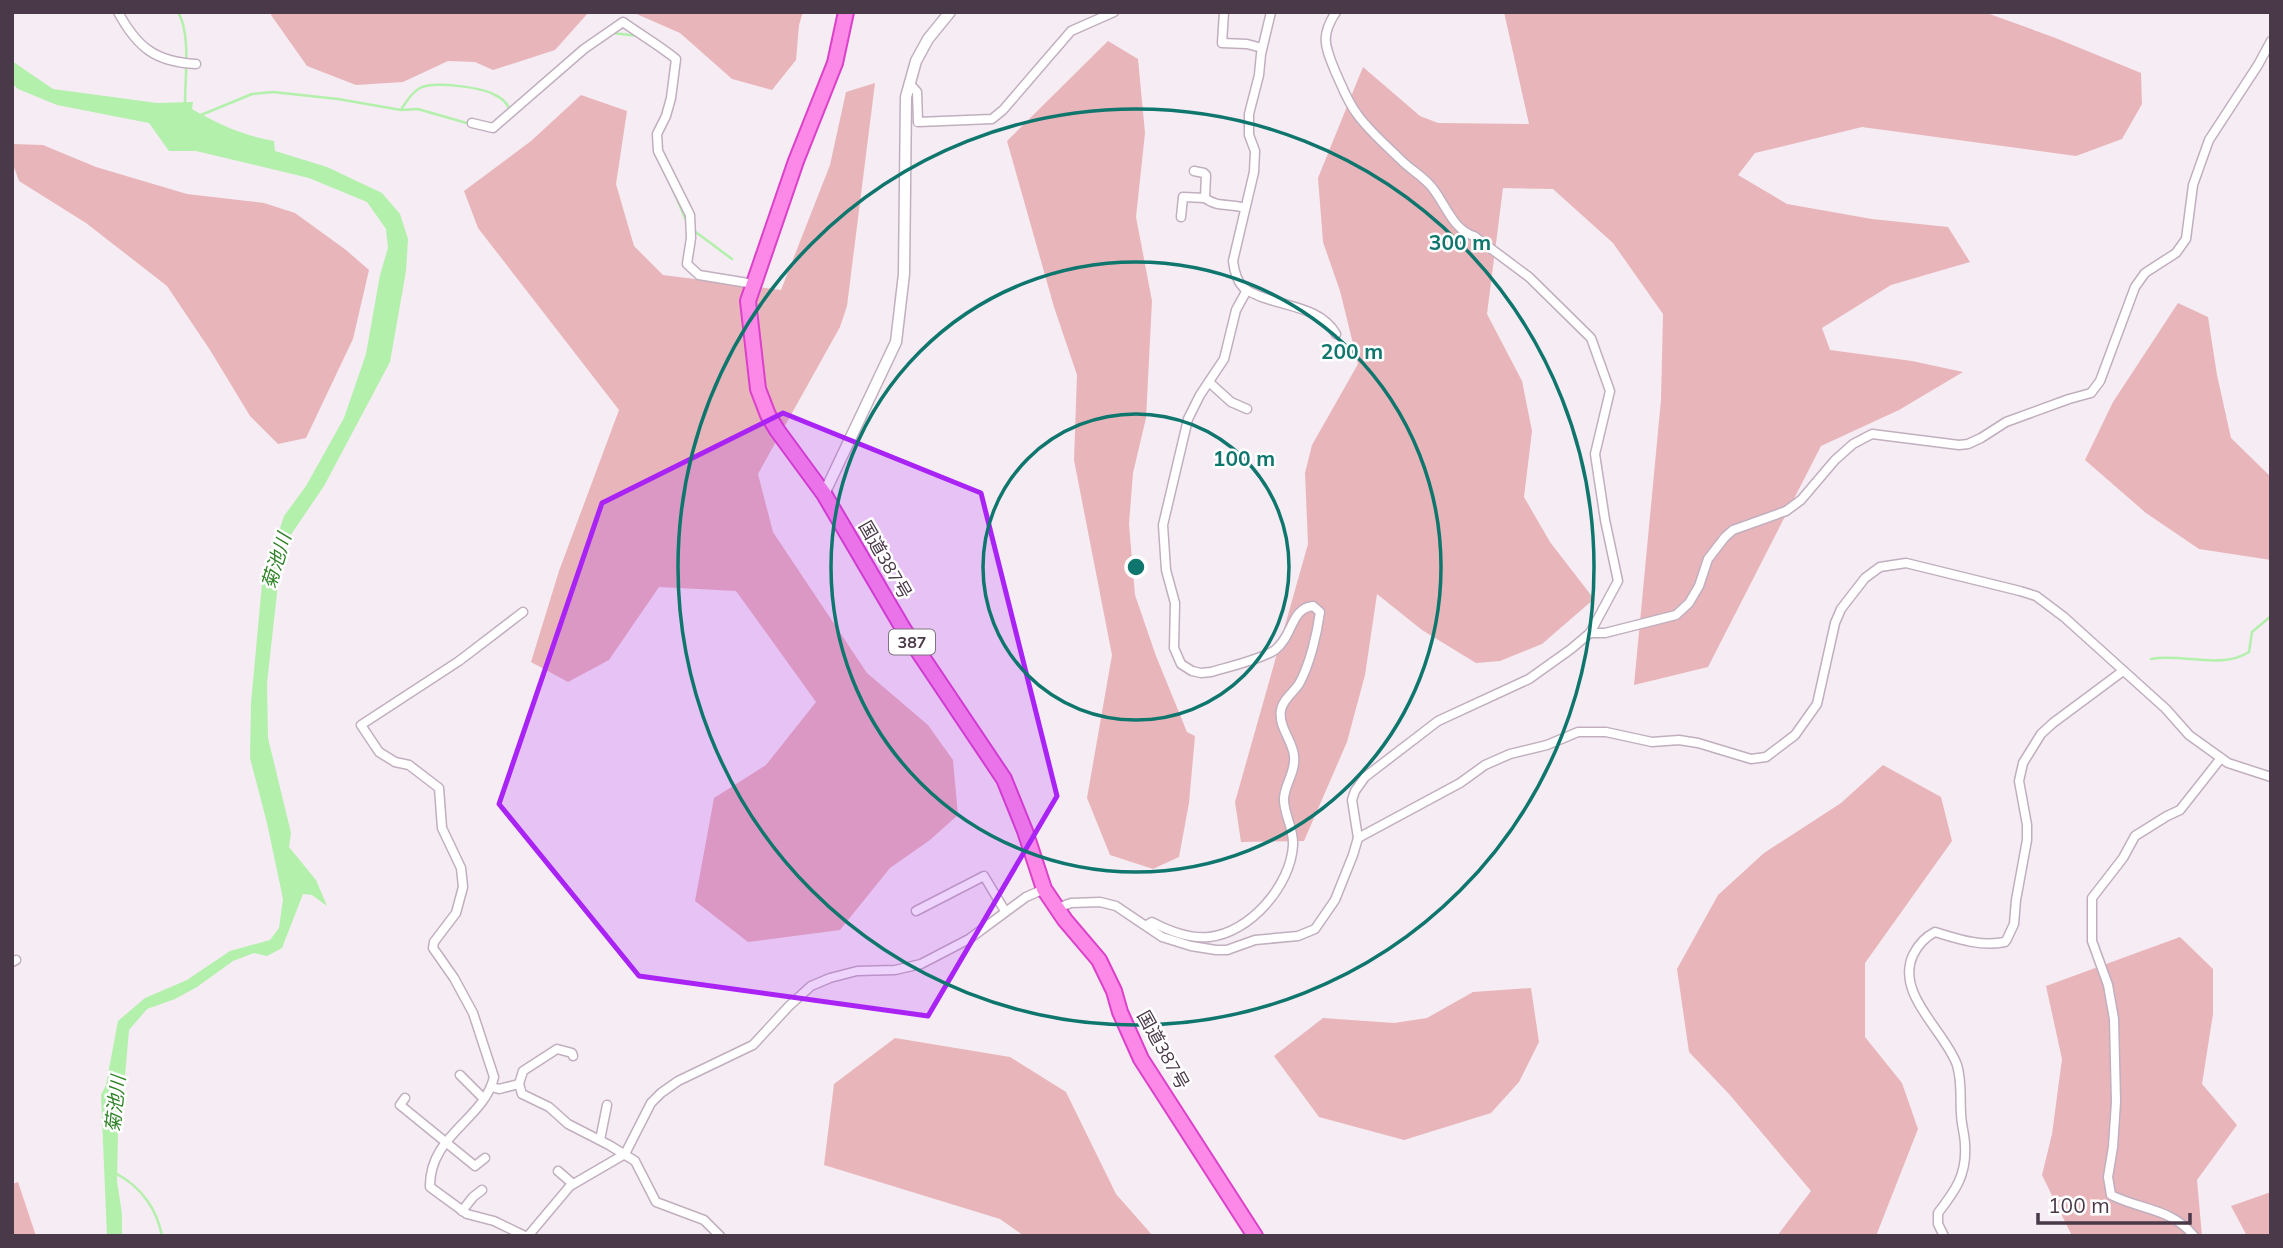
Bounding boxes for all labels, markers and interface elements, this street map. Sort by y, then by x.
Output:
text: 300 m [1429,229,1491,255]
text: 200 m [1321,338,1383,364]
text: 100 m [1213,445,1275,471]
street label: 国道387号 [854,517,917,603]
water label: 菊池川 [256,528,296,592]
centre of rings [1124,555,1148,579]
road number: 387 [889,629,935,654]
street label: 国道387号 [1132,1006,1194,1093]
water label: 菊池川 [100,1072,130,1134]
scale bar [2038,1182,2190,1226]
text: 100 m [2048,1192,2110,1218]

